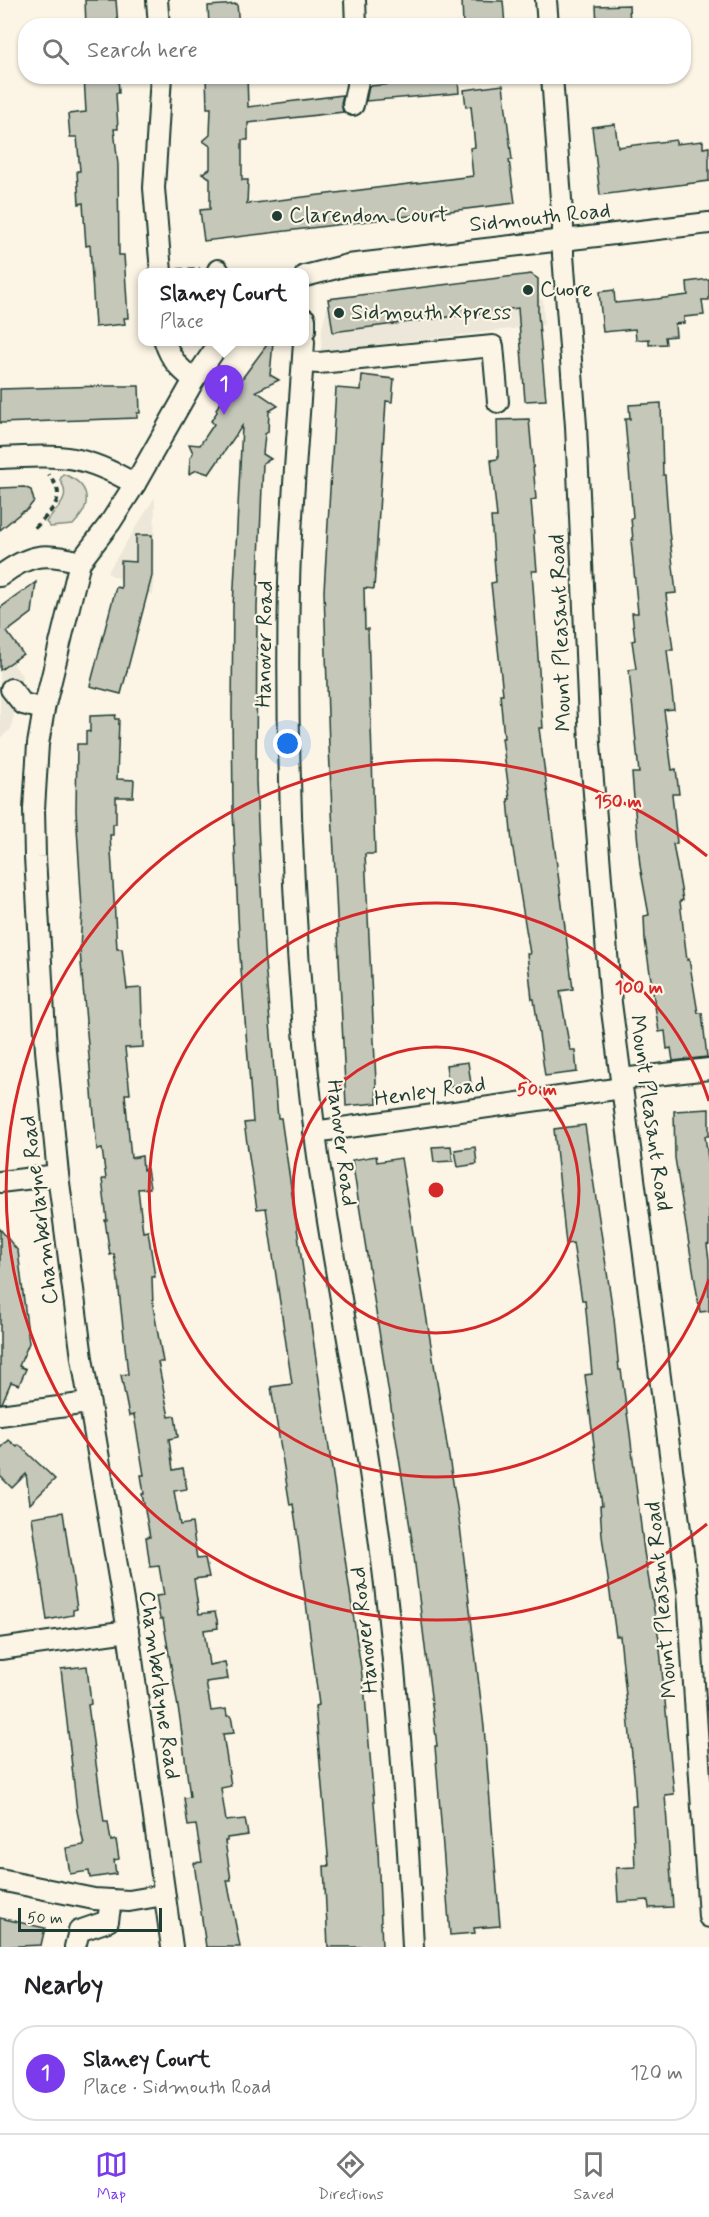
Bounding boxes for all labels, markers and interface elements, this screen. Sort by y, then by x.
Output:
search box [18,18,691,84]
icon: search [39,35,72,68]
text: Search here [87,37,198,65]
street label: Sidmouth Road [468,197,612,239]
place label: Clarendon Court [289,202,448,230]
marker: Clarendon Court [270,209,284,223]
popup [138,268,309,346]
place label: Cuore [540,276,593,304]
text: Slaney Court [160,280,287,308]
marker: Cuore [521,283,535,297]
place label: Sidmouth Xpress [351,299,512,327]
marker: Sidmouth Xpress [332,306,346,320]
text: Place [160,308,204,335]
pin: 1 [204,366,244,415]
street label: Mount Pleasant Road [544,534,578,732]
street label: Hanover Road [250,580,280,708]
your location [273,729,302,758]
text: 150 m [594,790,642,814]
text: 100 m [615,976,663,1000]
street label: Mount Pleasant Road [622,1013,678,1213]
street label: Henley Road [373,1070,487,1114]
street label: Hanover Road [319,1078,363,1208]
text: 50 m [517,1078,557,1102]
street label: Chamberlayne Road [15,1114,65,1306]
centre of rings [426,1180,446,1200]
street label: Mount Pleasant Road [639,1500,685,1700]
street label: Hanover Road [344,1565,386,1695]
street label: Chamberlayne Road [132,1589,186,1781]
scale bar [18,1905,162,1932]
text: 50 m [27,1908,63,1929]
text: Nearby [24,1969,103,2003]
text: Slaney Court [83,2046,210,2074]
text: 1 [41,2060,50,2087]
text: 120 m [630,2060,683,2087]
text: Place · Sidmouth Road [83,2074,271,2101]
tab: Map [95,2148,128,2205]
tab: Directions [318,2148,384,2205]
tab: Saved [574,2148,614,2205]

